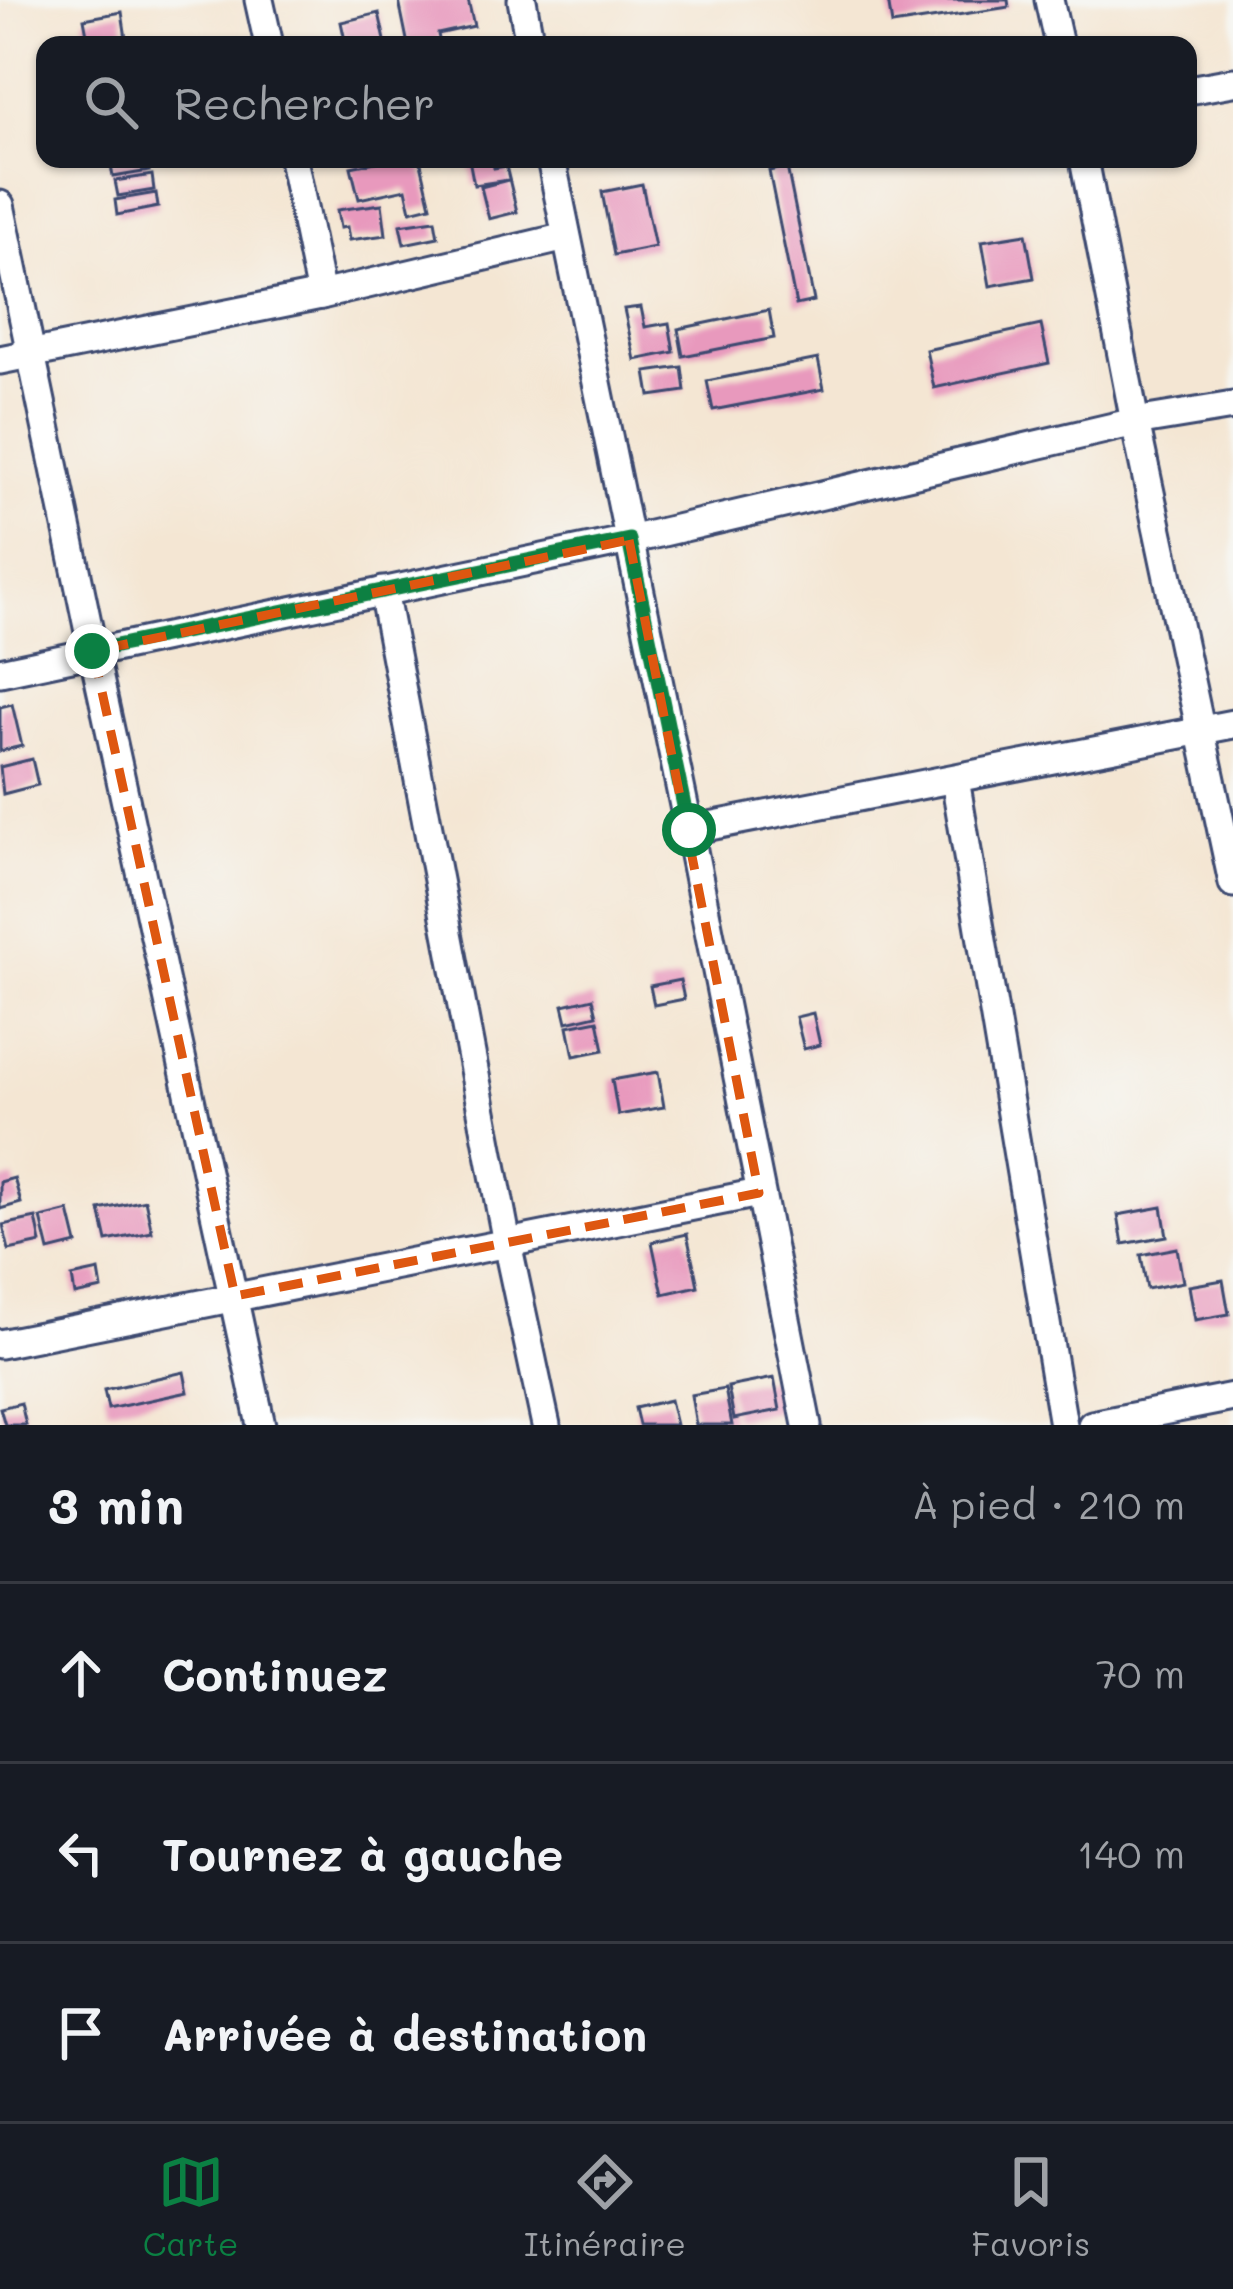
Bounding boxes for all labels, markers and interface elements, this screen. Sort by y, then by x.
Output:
search box [36,36,1197,168]
icon: search [78,69,144,135]
text: Rechercher [174,73,435,131]
route end [65,624,119,678]
route start [662,803,716,857]
text: 3 min [48,1470,184,1537]
text: À pied · 210 m [912,1478,1185,1529]
icon: ahead [48,1640,114,1706]
text: Continuez [162,1644,388,1702]
text: 70 m [1096,1647,1185,1698]
icon: left [48,1820,114,1886]
text: Tournez à gauche [162,1824,563,1882]
text: 140 m [1077,1827,1185,1878]
icon: arrive [48,2000,114,2066]
text: Arrivée à destination [162,2004,647,2062]
tab: Carte [143,2149,238,2264]
tab: Itinéraire [524,2149,686,2264]
tab: Favoris [971,2149,1090,2264]

